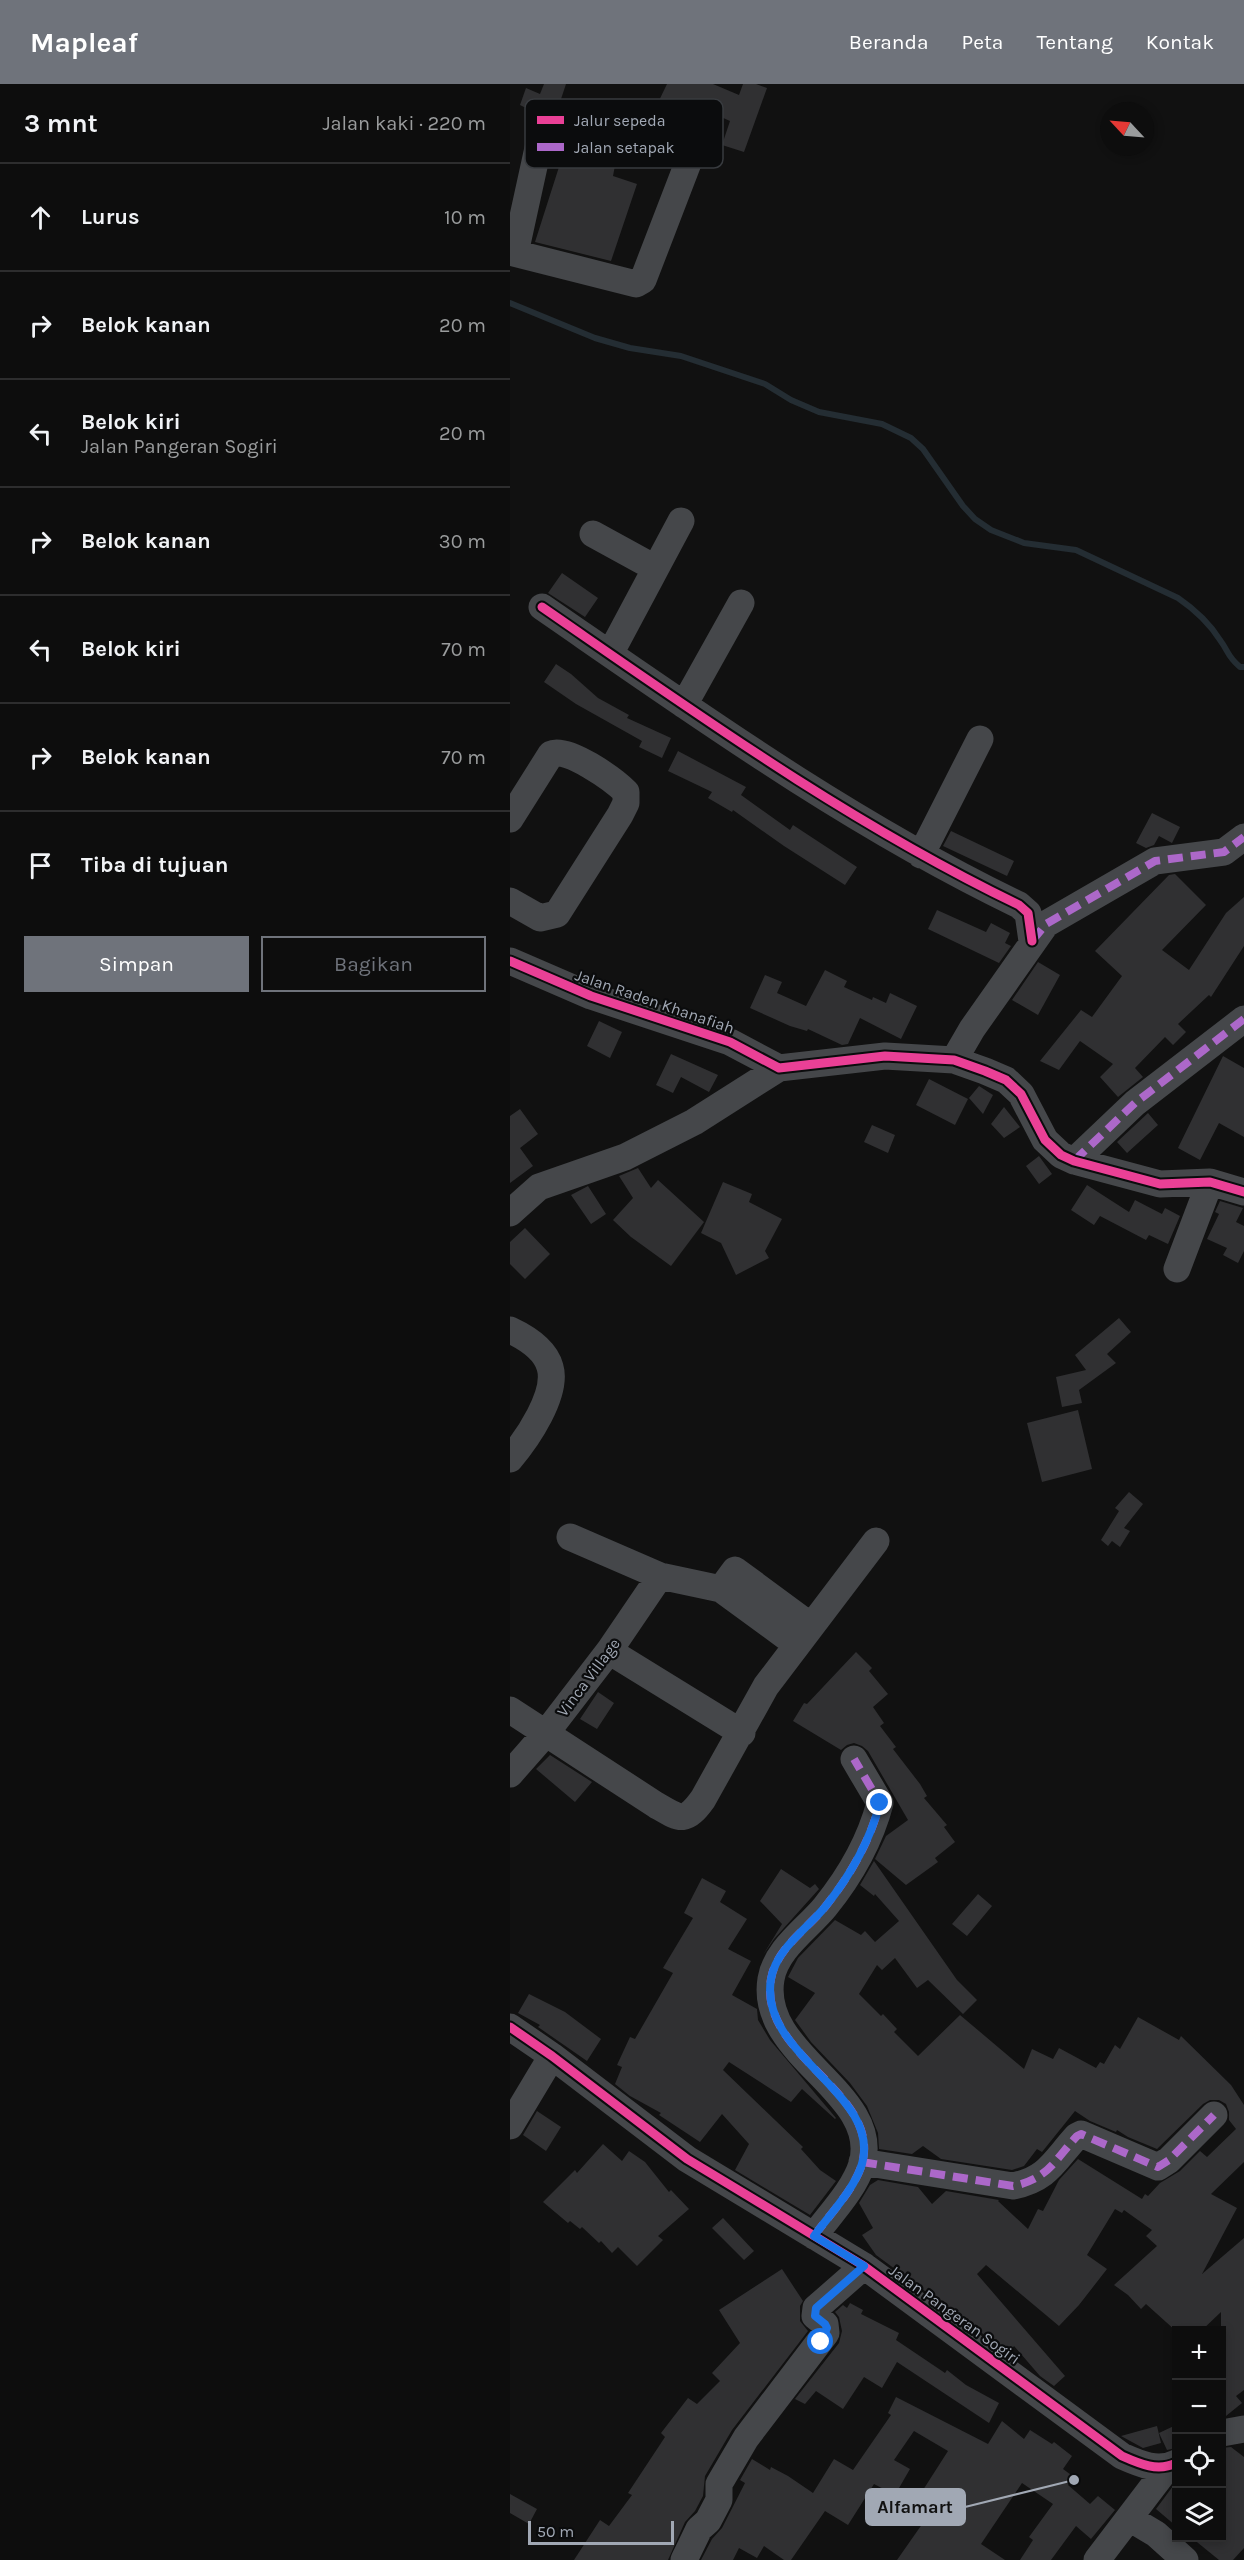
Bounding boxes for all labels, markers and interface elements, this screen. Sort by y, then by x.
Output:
text: Mapleaf [30,26,138,59]
text: Beranda [849,30,929,54]
text: Peta [962,30,1003,54]
text: Tentang [1036,30,1113,54]
text: Kontak [1146,30,1214,54]
legend [525,99,723,168]
north arrow [1100,102,1154,156]
text: 3 mnt [24,108,98,139]
text: Jalur sepeda [574,111,666,130]
text: Jalan kaki · 220 m [322,112,486,135]
text: Jalan setapak [574,138,675,157]
icon: ahead [24,201,57,234]
text: Lurus [81,204,140,230]
text: 10 m [444,206,486,229]
icon: right [24,309,57,342]
text: Belok kanan [81,312,211,338]
text: 20 m [439,314,486,337]
text: Belok kiri [81,409,181,435]
icon: left [24,417,57,450]
text: 20 m [439,422,486,445]
text: Jalan Pangeran Sogiri [81,435,278,458]
icon: right [24,525,57,558]
text: Belok kanan [81,528,211,554]
text: 30 m [439,530,486,553]
icon: left [24,633,57,666]
text: Belok kiri [81,636,181,662]
text: 70 m [441,638,486,661]
icon: right [24,741,57,774]
text: Belok kanan [81,744,211,770]
text: 70 m [441,746,486,769]
icon: arrive [24,849,57,882]
text: Tiba di tujuan [81,852,228,878]
button: Simpan [24,936,249,992]
button: Bagikan [261,936,486,992]
street label: Jalan Raden Khanafiah [573,965,737,1038]
street label: Vinca Village [553,1634,624,1720]
route end [866,1789,892,1815]
street label: Jalan Pangeran Sogiri [885,2260,1024,2368]
map controls [1172,2326,1226,2542]
button: + [1172,2326,1226,2380]
route start [807,2328,833,2354]
button: − [1172,2380,1226,2434]
button: locate [1172,2434,1226,2488]
button: layers [1172,2488,1226,2542]
callout: Alfamart [866,2489,965,2525]
text: Alfamart [877,2496,953,2518]
scale bar [528,2518,674,2546]
text: 50 m [537,2522,574,2541]

